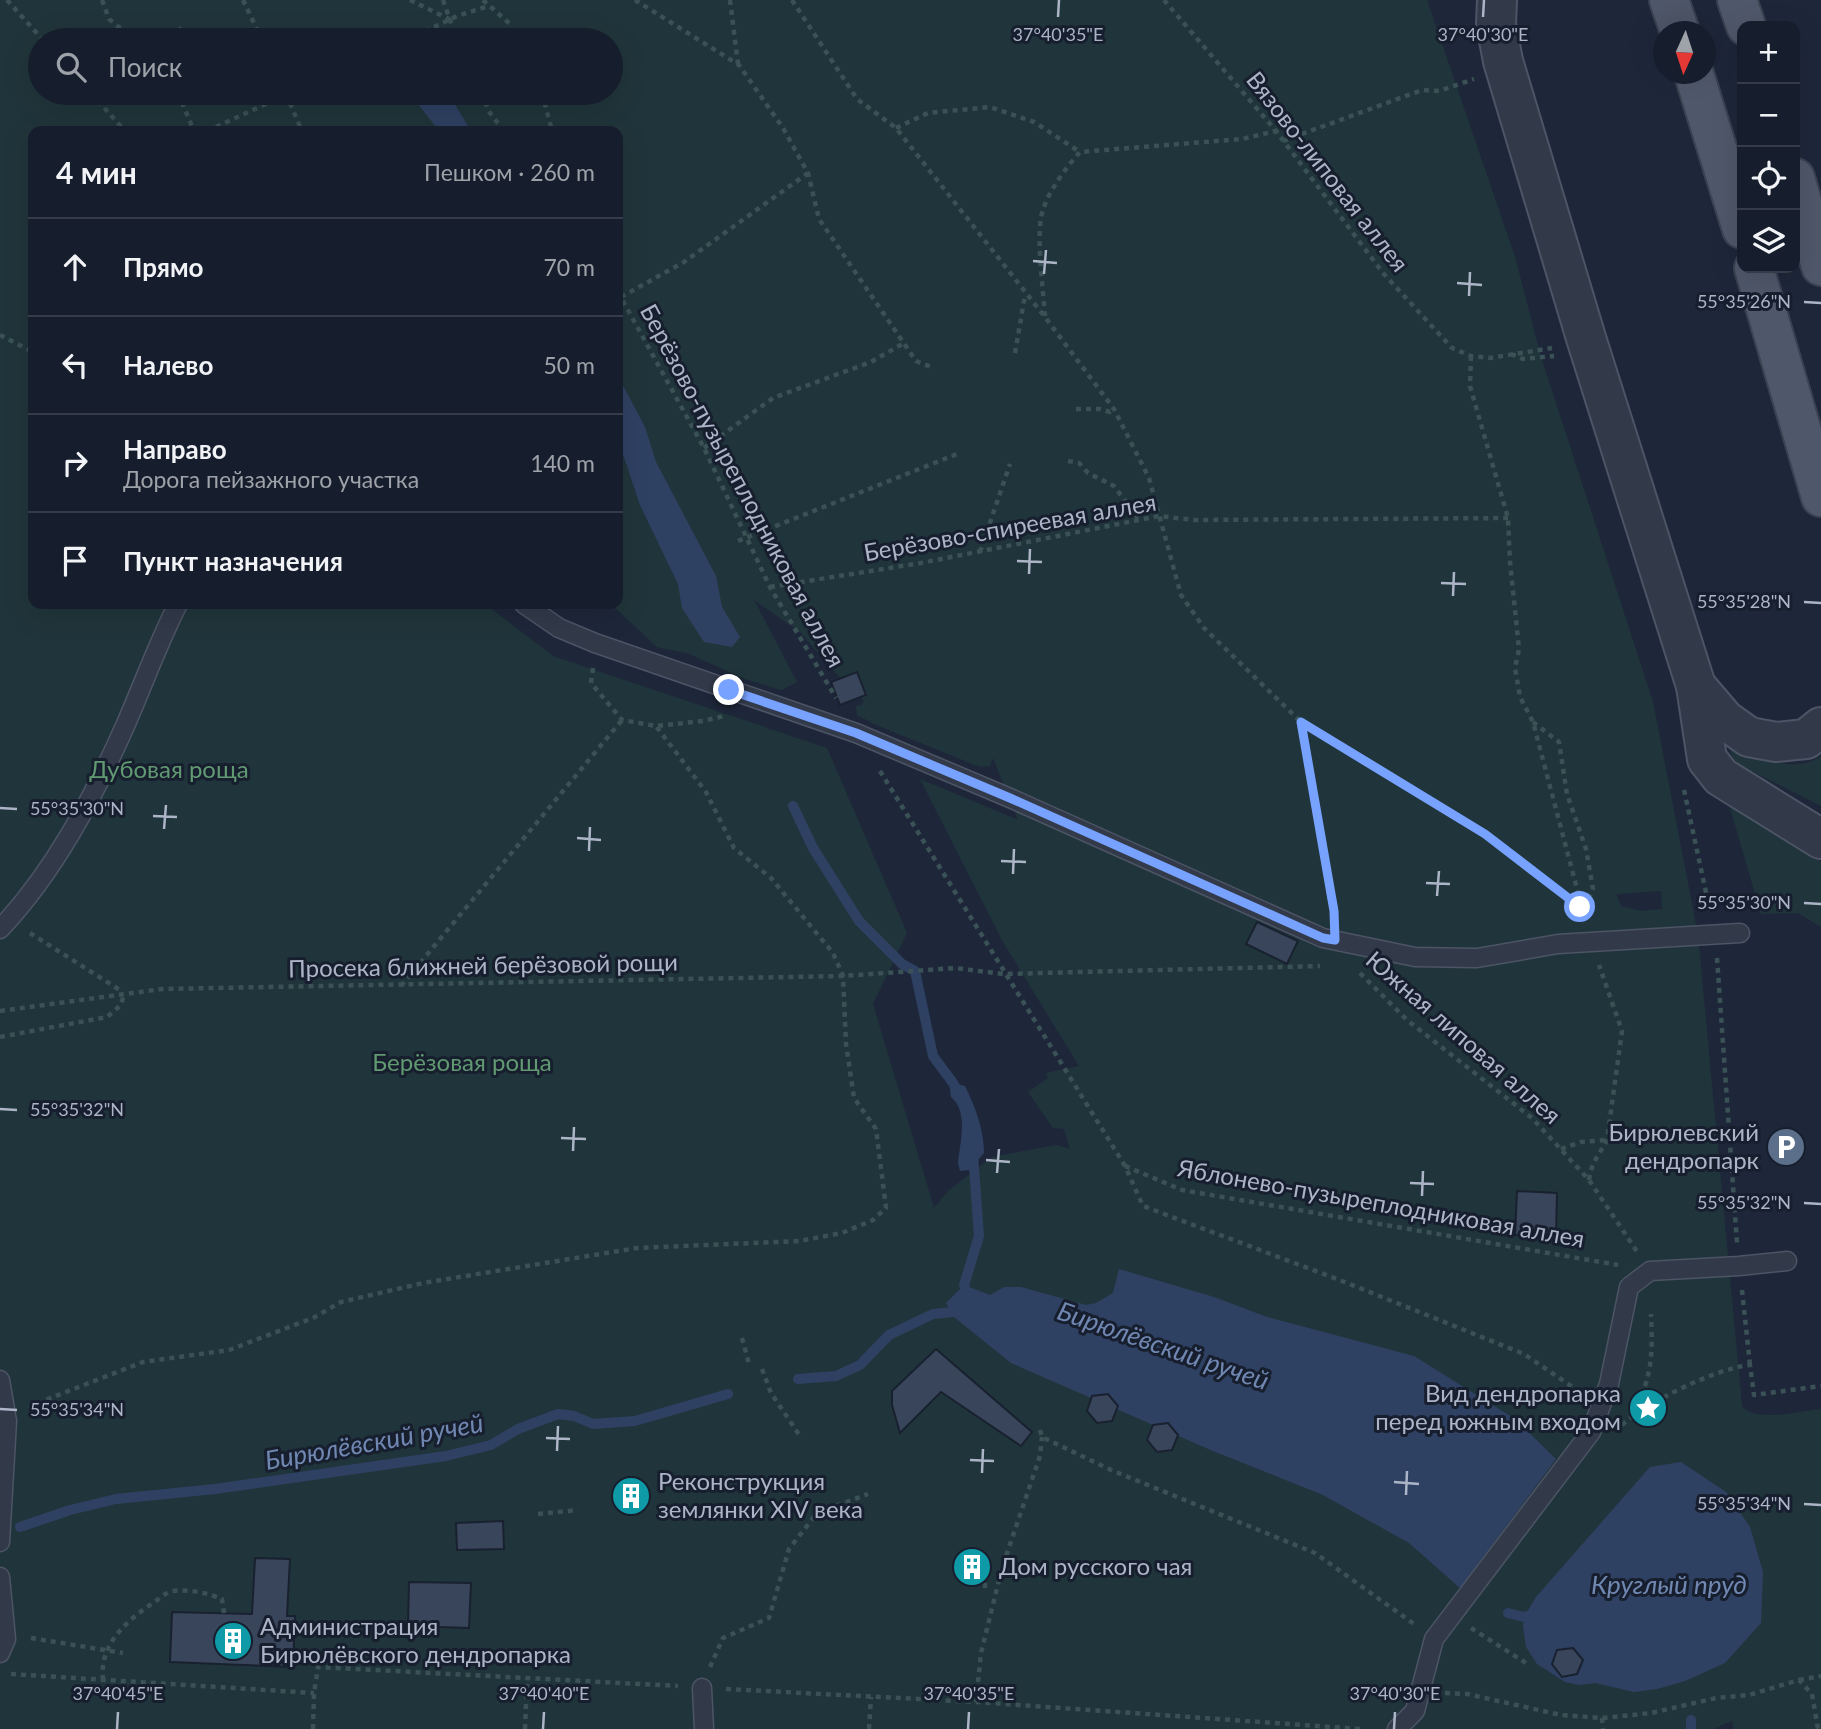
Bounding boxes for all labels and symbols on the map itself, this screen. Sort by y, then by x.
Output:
north arrow [1653,21,1716,84]
text: 37°40'35"E [1013,23,1103,45]
text: 37°40'30"E [1438,23,1528,45]
street label: Вязово-липовая аллея [1241,65,1415,277]
text: 55°35'26"N [1697,290,1791,312]
street label: Берёзово-пузыреплодниковая аллея [635,299,852,672]
street label: Берёзово-спиреевая аллея [861,487,1158,567]
text: 55°35'28"N [1697,590,1791,612]
route end [713,674,744,705]
park label: Дубовая роща [89,754,249,783]
text: 55°35'30"N [30,797,124,819]
route start [1564,891,1595,922]
text: 55°35'30"N [1697,891,1791,913]
street label: Южная липовая аллея [1361,944,1567,1129]
street label: Просека ближней берёзовой рощи [288,947,678,982]
park label: Берёзовая роща [372,1047,552,1076]
text: 55°35'32"N [30,1098,124,1120]
place label: Бирюлевский дендропарк [1609,1117,1760,1174]
parking icon: Бирюлевский дендропарк [1765,1126,1807,1168]
street label: Яблонево-пузыреплодниковая аллея [1175,1152,1587,1253]
text: 55°35'32"N [1697,1191,1791,1213]
water label: Бирюлёвский ручей [1054,1294,1273,1396]
place label: Вид дендропарка перед южным входом [1375,1378,1621,1435]
place icon: Вид дендропарка перед южным входом [1627,1387,1669,1429]
text: 55°35'34"N [30,1398,124,1420]
water label: Бирюлёвский ручей [262,1406,486,1476]
place label: Реконструкция землянки XIV века [658,1466,863,1523]
building icon: Реконструкция землянки XIV века [610,1475,652,1517]
text: 55°35'34"N [1697,1492,1791,1514]
building icon: Дом русского чая [951,1546,993,1588]
place label: Дом русского чая [999,1551,1192,1580]
water label: Круглый пруд [1591,1568,1747,1600]
place label: Администрация Бирюлёвского дендропарка [260,1611,571,1668]
building icon: Администрация Бирюлёвского дендропарка [212,1620,254,1662]
text: 37°40'45"E [73,1682,163,1704]
text: 37°40'40"E [499,1682,589,1704]
text: 37°40'35"E [924,1682,1014,1704]
text: 37°40'30"E [1350,1682,1440,1704]

